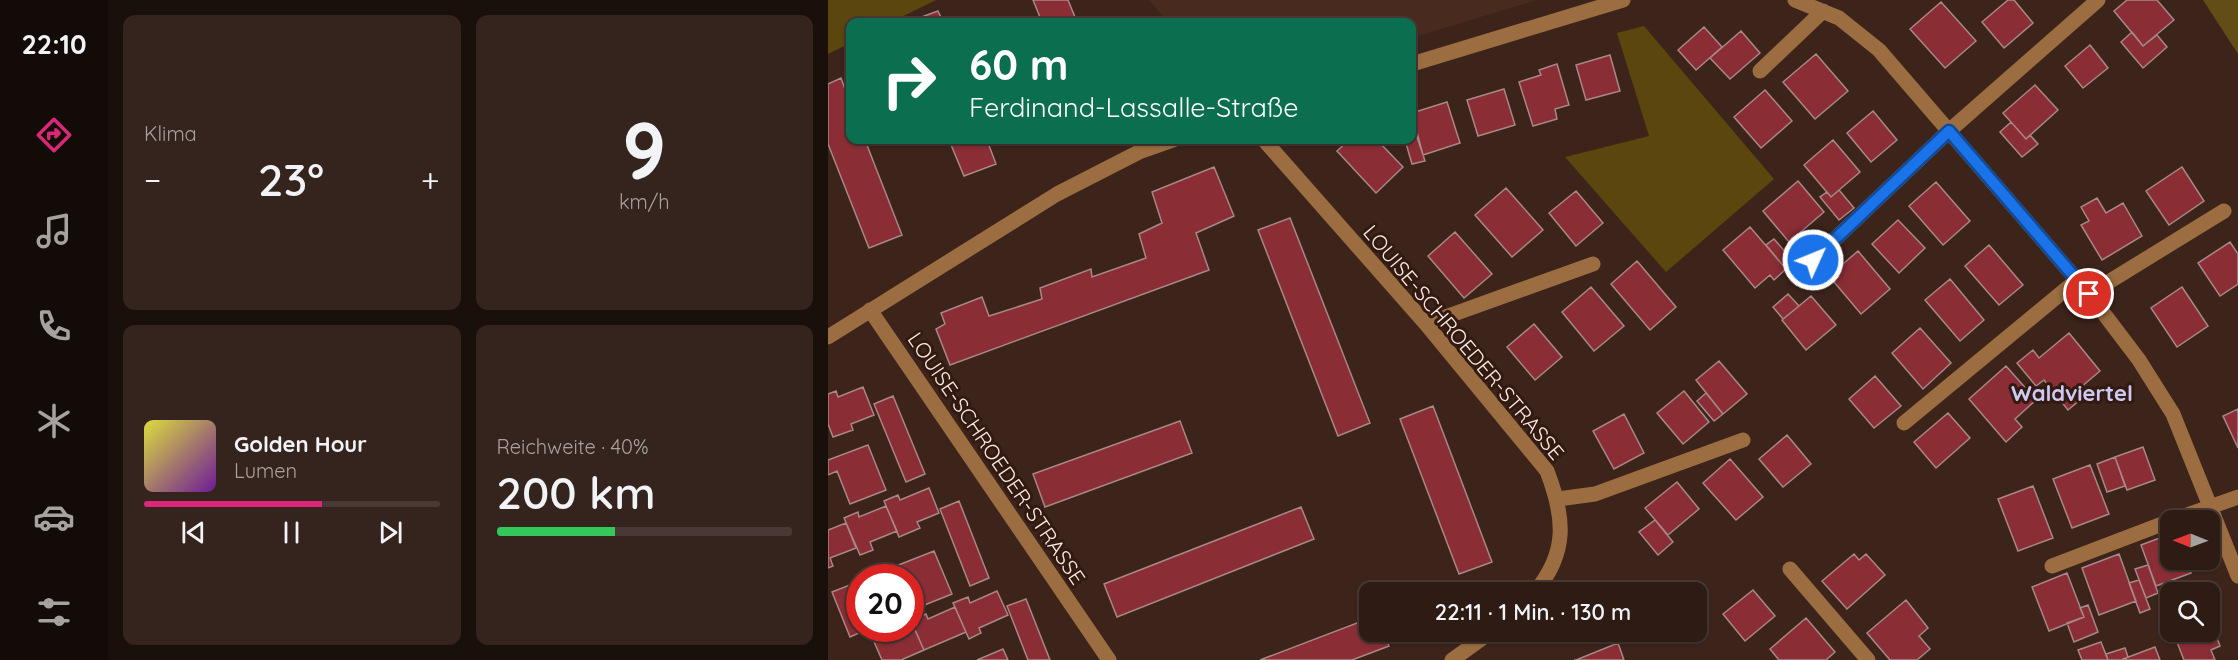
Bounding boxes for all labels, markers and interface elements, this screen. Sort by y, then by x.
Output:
text: 22:10 [21,27,87,61]
text: 60 m [969,38,1069,91]
icon: right [870,42,948,120]
text: Ferdinand-Lassalle-Straße [969,90,1298,124]
text: 9 [622,101,666,199]
icon: directions [33,114,75,156]
text: Klima [144,121,197,146]
text: 23° [258,151,324,207]
text: − [144,159,161,200]
text: + [421,159,440,200]
text: km/h [619,189,670,214]
icon: music [33,210,75,252]
street label: LOUISE-SCHROEDER-STRASSE [1358,219,1570,465]
position arrow [1781,228,1845,292]
pin [2063,268,2114,319]
icon: arrive [2072,277,2105,310]
icon: phone [33,305,75,347]
street label: LOUISE-SCHROEDER-STRASSE [903,327,1091,589]
district label: Waldviertel [2011,379,2133,407]
icon: climate [33,400,75,442]
text: Golden Hour [234,430,367,458]
text: Reichweite · 40% [497,434,648,459]
text: Lumen [234,458,297,483]
text: 200 km [497,464,656,520]
icon: car [33,496,75,538]
north arrow [2160,510,2220,570]
map controls [2160,510,2220,642]
icon: previous [177,516,210,549]
icon: pause [275,516,308,549]
icon: next [374,516,407,549]
speed limit sign: 20 [846,564,924,642]
button: search [2160,582,2220,642]
icon: filters [33,591,75,633]
text: 22:11 · 1 Min. · 130 m [1435,598,1631,626]

